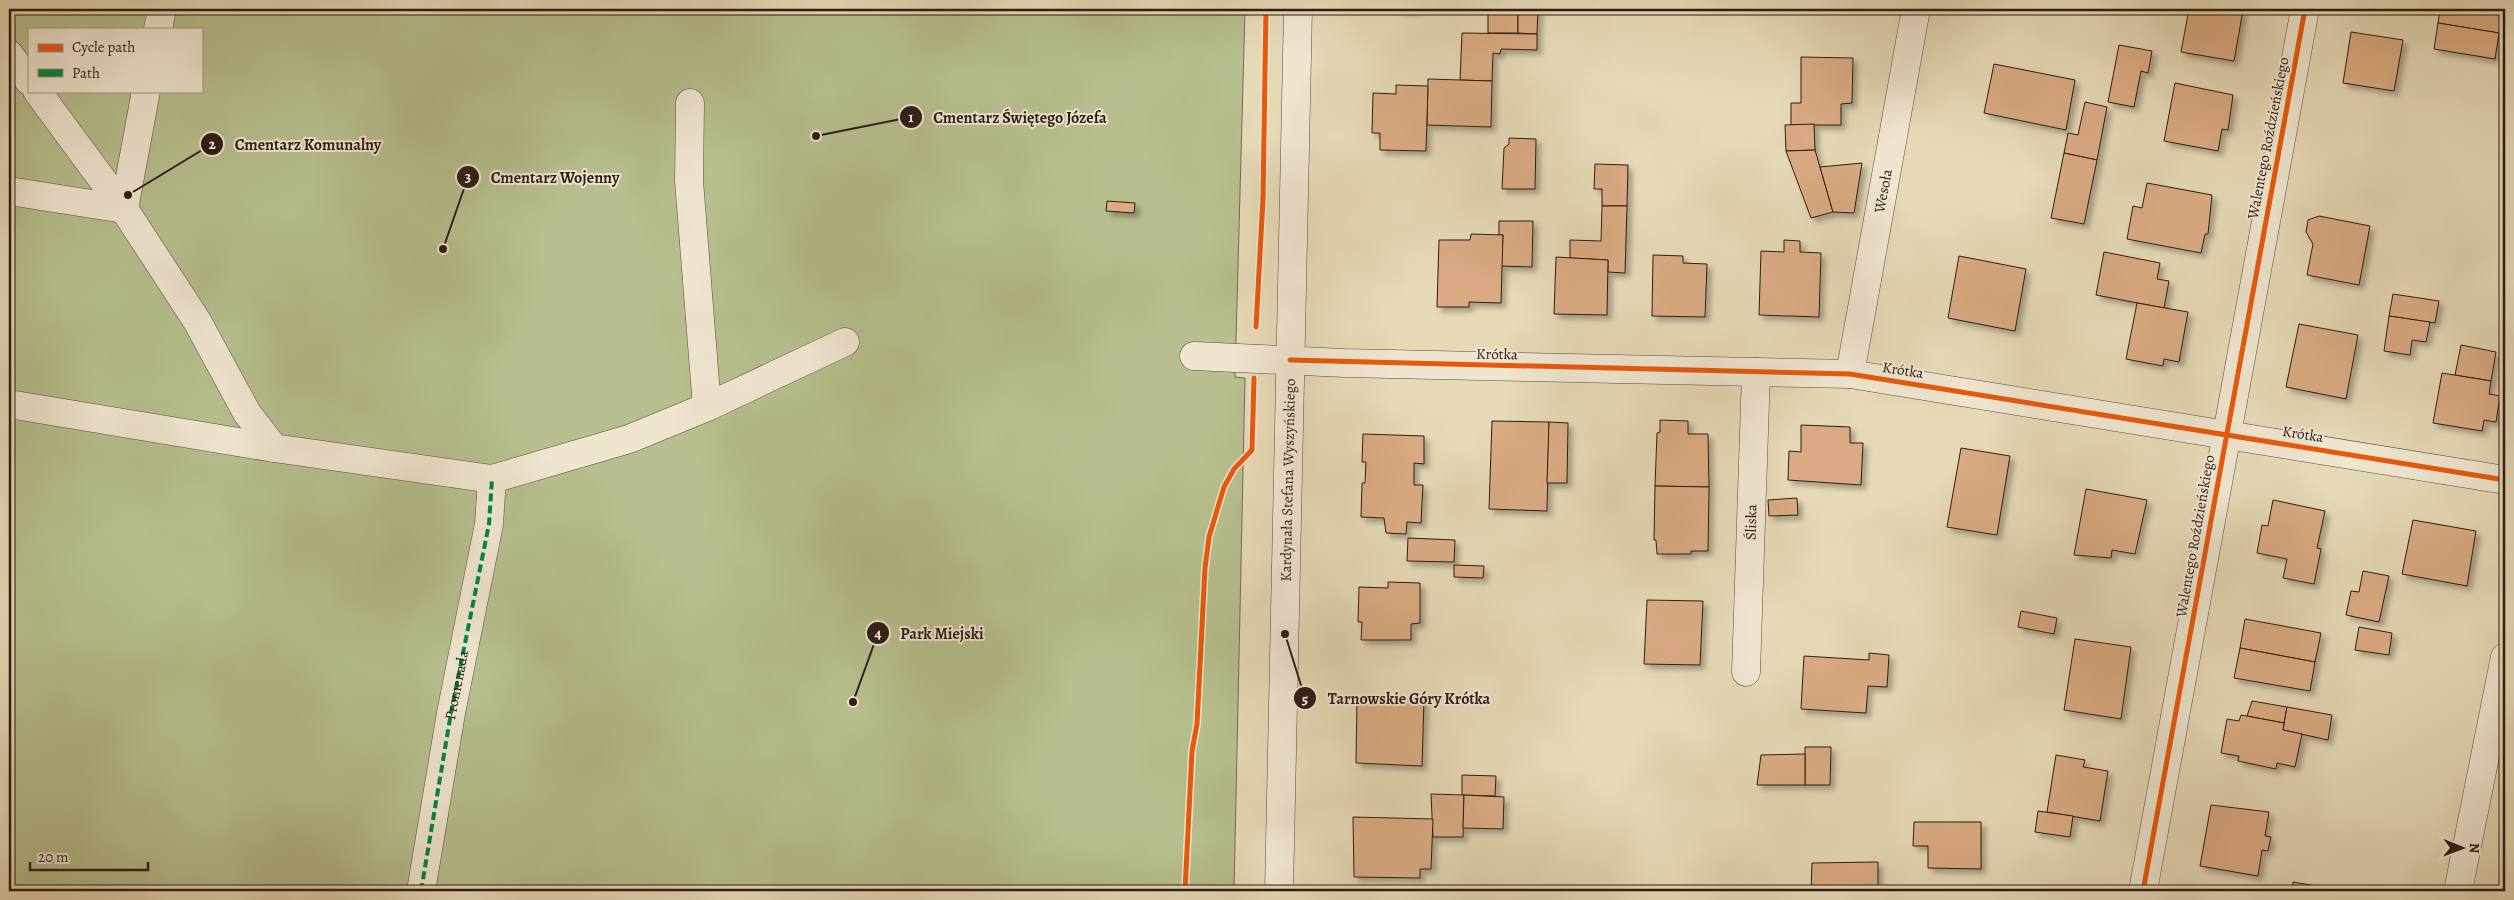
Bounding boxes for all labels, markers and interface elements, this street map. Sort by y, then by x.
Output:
legend [28,28,202,92]
text: Cycle path [72,37,135,57]
street label: Walentego Roździeńskiego [2242,55,2294,222]
text: Path [72,63,100,83]
callout: Cmentarz Świętego Józefa [898,102,1117,133]
text: 1 [908,107,914,127]
text: Cmentarz Świętego Józefa [933,107,1107,129]
callout: Cmentarz Komunalny [200,129,391,160]
text: 2 [208,134,216,154]
text: Cmentarz Komunalny [235,134,382,156]
callout: Cmentarz Wojenny [456,161,629,192]
text: 3 [465,167,471,187]
text: Cmentarz Wojenny [491,167,620,189]
street label: Wesoła [1869,167,1897,215]
street label: Krótka [1476,344,1518,364]
street label: Krótka [1881,357,1925,383]
street label: Kardynała Stefana Wyszyńskiego [1276,378,1300,582]
street label: Krótka [2281,421,2325,447]
street label: Walentego Roździeńskiego [2171,453,2219,620]
street label: Śliska [1740,504,1762,540]
callout: Park Miejski [866,618,994,649]
text: 4 [874,623,882,643]
text: Park Miejski [900,623,984,645]
street label: Promenada [440,648,473,721]
callout: Tarnowskie Góry Krótka [1293,683,1500,714]
text: Tarnowskie Góry Krótka [1328,688,1491,710]
text: 5 [1302,689,1308,709]
north arrow [2436,822,2486,872]
scale bar [30,840,148,872]
text: N [2465,843,2484,853]
text: 20 m [38,847,69,867]

